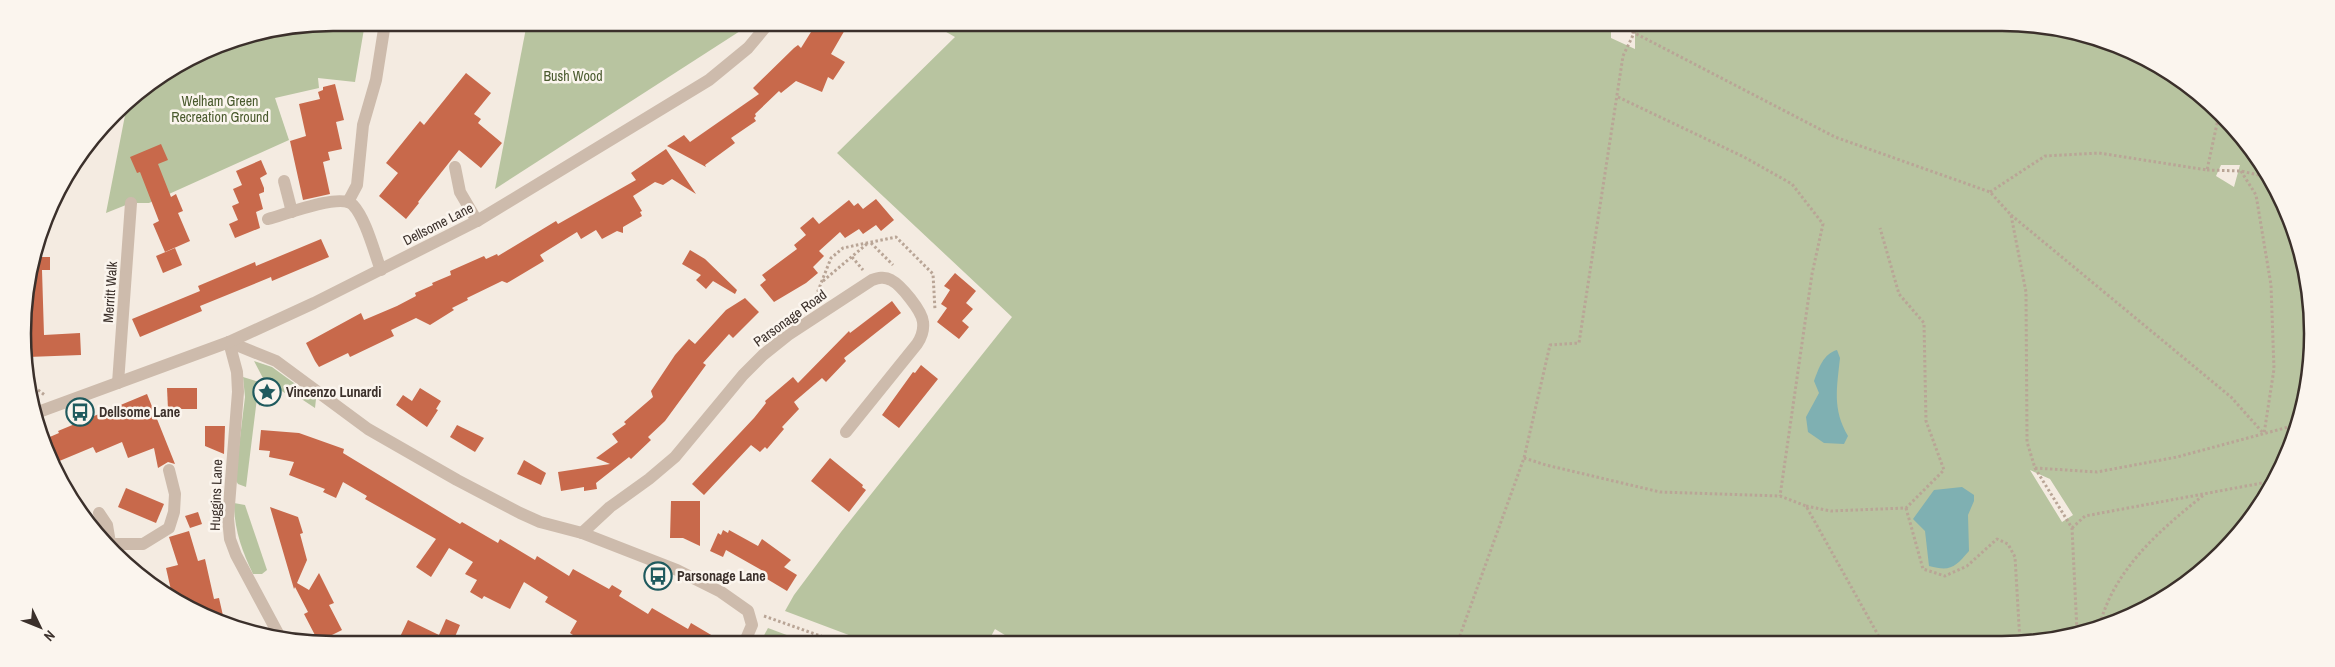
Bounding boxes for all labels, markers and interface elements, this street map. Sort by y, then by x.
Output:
park label: Bush Wood [543,67,603,85]
park label: Welham Green Recreation Ground [171,92,269,126]
street label: Dellsome Lane [400,199,476,249]
street label: Merritt Walk [99,260,121,323]
street label: Parsonage Road [750,285,830,351]
place icon: Vincenzo Lunardi [252,377,282,407]
place label: Vincenzo Lunardi [286,383,382,401]
bus stop icon: Dellsome Lane [65,397,95,427]
place label: Dellsome Lane [99,403,180,421]
street label: Huggins Lane [206,459,226,531]
bus stop icon: Parsonage Lane [643,561,673,591]
place label: Parsonage Lane [677,567,766,585]
north arrow [15,602,65,652]
text: N [40,627,59,645]

